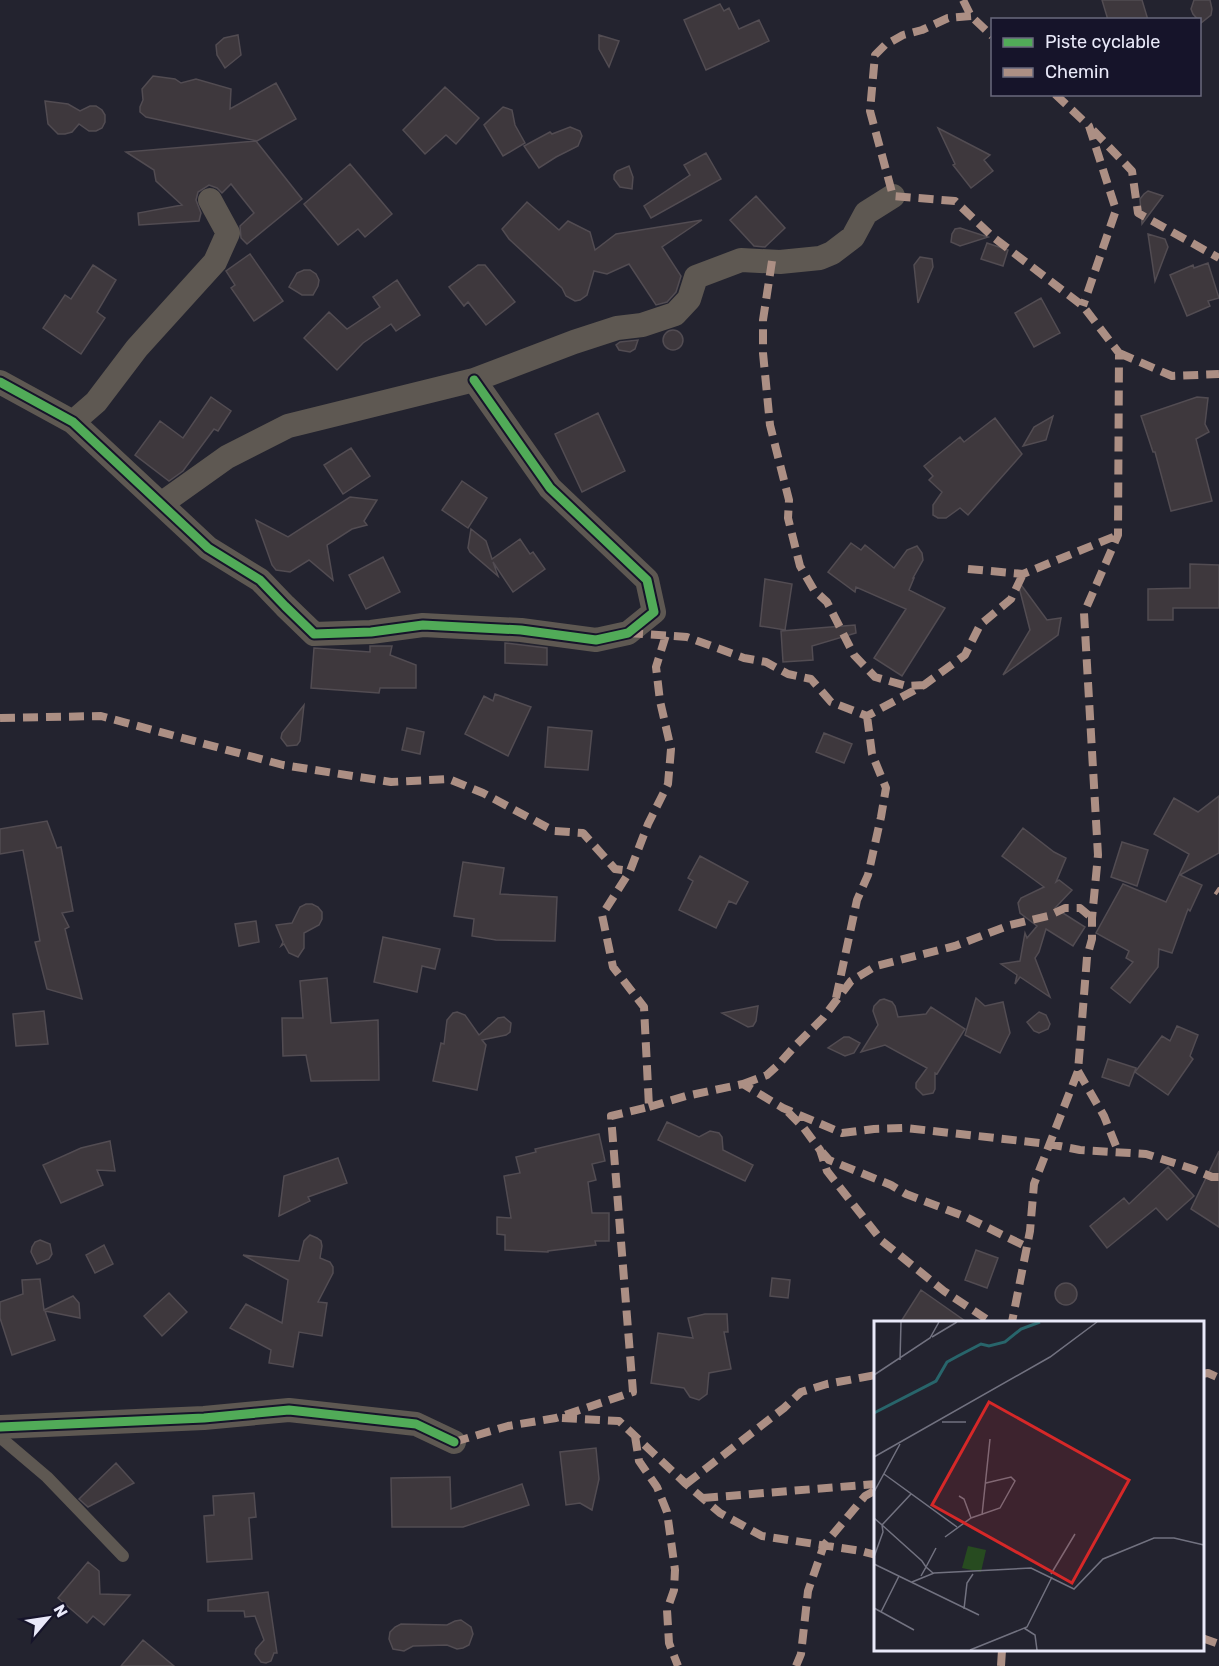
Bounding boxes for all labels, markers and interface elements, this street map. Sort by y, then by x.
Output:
legend [991,18,1201,96]
text: Piste cyclable [1045,31,1160,53]
text: Chemin [1045,61,1109,83]
inset map [874,1321,1204,1651]
north arrow [18,1588,78,1648]
text: N [50,1601,72,1621]

